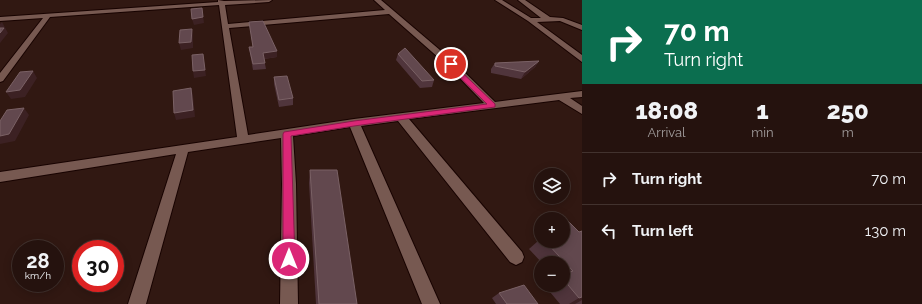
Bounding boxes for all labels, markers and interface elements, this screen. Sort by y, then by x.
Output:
text: 70 m [664,15,730,48]
icon: right [598,16,650,68]
pin [434,47,468,81]
text: Turn right [664,49,743,70]
icon: arrive [440,53,462,75]
text: 18:08 [635,96,698,125]
text: 1 [756,96,769,125]
text: 250 [827,96,869,125]
text: Arrival [648,125,686,140]
text: min [751,125,774,140]
text: m [842,125,854,140]
map controls [534,168,570,292]
button: layers [534,168,570,204]
icon: right [598,168,620,190]
text: Turn right [632,170,702,188]
text: 70 m [871,170,906,188]
button: + [534,212,570,248]
icon: left [598,220,620,242]
text: Turn left [632,222,693,240]
text: 130 m [865,222,906,240]
position arrow [268,238,310,280]
speed limit sign: 30 [72,240,124,292]
text: 28 [26,249,50,273]
button: − [534,256,570,292]
text: km/h [25,270,51,281]

